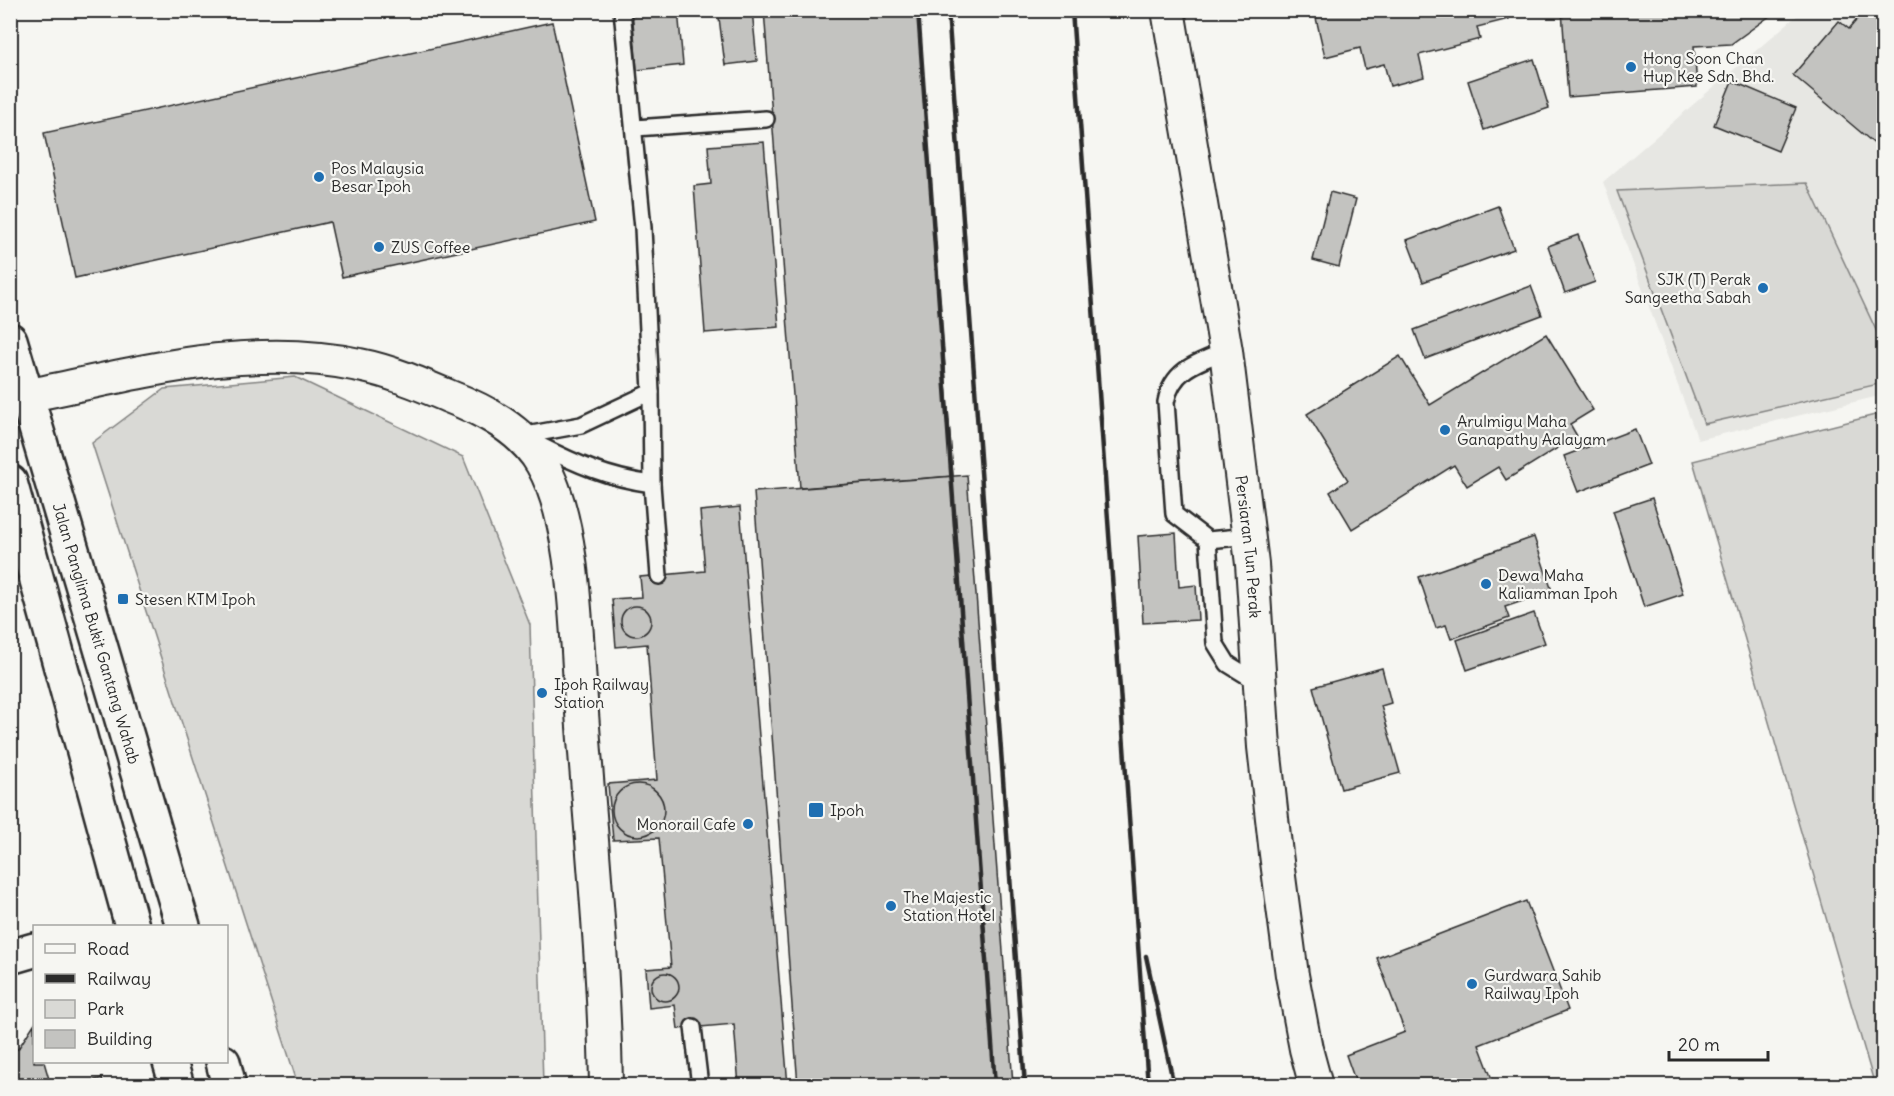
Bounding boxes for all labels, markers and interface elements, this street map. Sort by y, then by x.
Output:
place label: Hong Soon Chan Hup Kee Sdn. Bhd. [1643,48,1774,86]
marker: Hong Soon Chan Hup Kee Sdn. Bhd. [1624,60,1638,74]
place label: Pos Malaysia Besar Ipoh [331,158,424,196]
marker: Pos Malaysia Besar Ipoh [312,170,326,184]
place label: ZUS Coffee [391,237,470,257]
marker: ZUS Coffee [372,240,386,254]
place label: SJK (T) Perak Sangeetha Sabah [1625,269,1751,307]
marker: SJK (T) Perak Sangeetha Sabah [1756,281,1770,295]
place label: Arulmigu Maha Ganapathy Aalayam [1457,411,1606,449]
marker: Arulmigu Maha Ganapathy Aalayam [1438,423,1452,437]
street label: Persiaran Tun Perak [1231,474,1266,619]
street label: Jalan Panglima Bukit Gantang Wahab [49,500,145,767]
place label: Dewa Maha Kaliamman Ipoh [1498,565,1618,603]
marker: Dewa Maha Kaliamman Ipoh [1479,577,1493,591]
place label: Stesen KTM Ipoh [135,589,256,609]
marker: Stesen KTM Ipoh [116,592,130,606]
place label: Ipoh Railway Station [554,674,649,712]
marker: Ipoh Railway Station [535,686,549,700]
place label: Ipoh [830,800,864,820]
marker: Ipoh [807,801,825,819]
place label: Monorail Cafe [636,814,736,834]
marker: Monorail Cafe [741,817,755,831]
place label: The Majestic Station Hotel [903,887,995,925]
marker: The Majestic Station Hotel [884,899,898,913]
legend [33,925,228,1063]
text: Road [87,937,130,960]
place label: Gurdwara Sahib Railway Ipoh [1484,965,1602,1003]
text: Railway [87,967,151,990]
marker: Gurdwara Sahib Railway Ipoh [1465,977,1479,991]
text: Park [87,997,124,1020]
scale bar [1669,1024,1768,1062]
text: Building [87,1027,152,1050]
text: 20 m [1678,1033,1720,1056]

